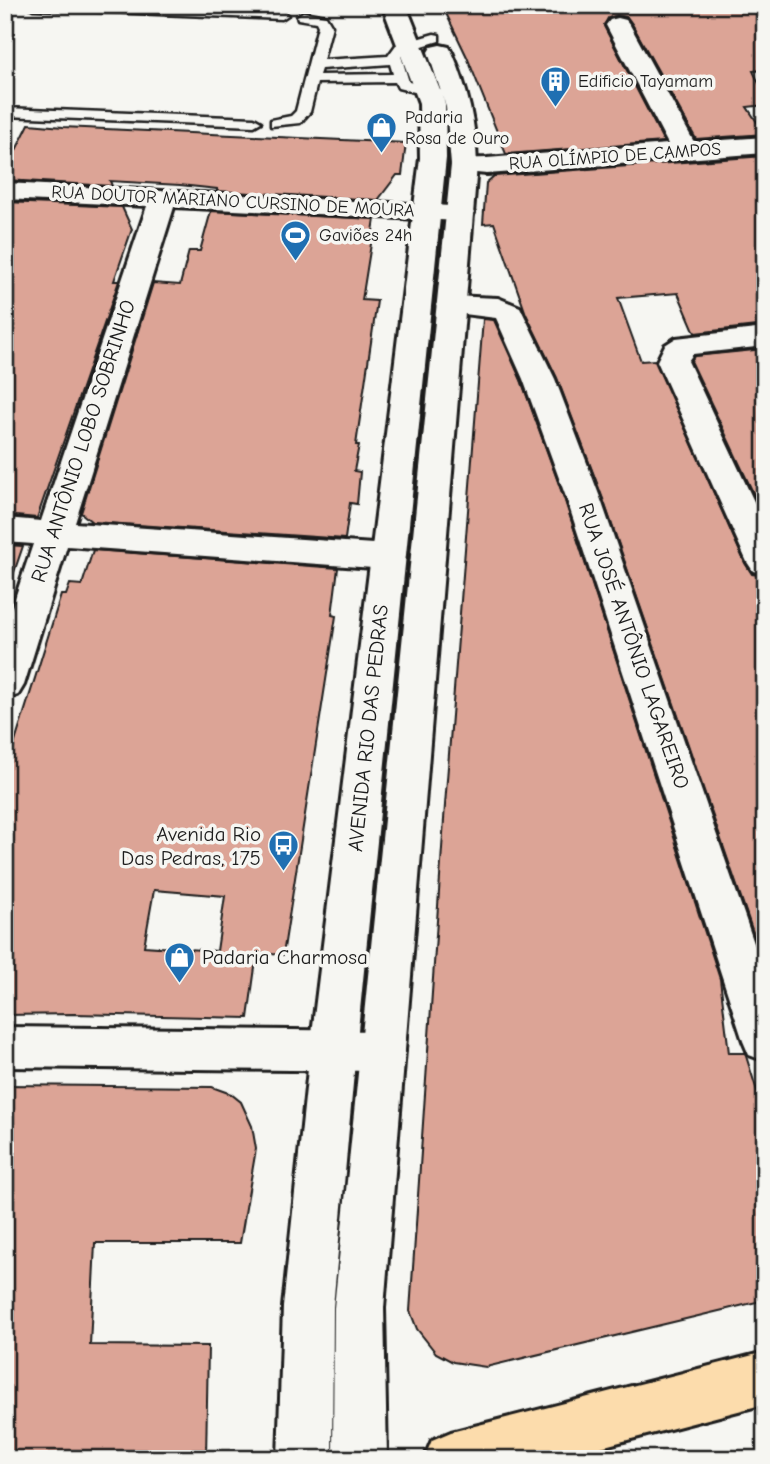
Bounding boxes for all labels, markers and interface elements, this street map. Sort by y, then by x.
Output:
building icon: Edificio Tayamam [538,64,572,108]
place label: Edificio Tayamam [578,71,713,92]
place label: Padaria Rosa de Ouro [405,107,509,149]
shop icon: Padaria Rosa de Ouro [365,110,399,154]
street label: RUA OLÍMPIO DE CAMPOS [508,138,722,174]
street label: RUA DOUTOR MARIANO CURSINO DE MOURA [51,181,415,222]
sports icon: Gaviões 24h [279,218,313,262]
place label: Gaviões 24h [319,225,413,246]
street label: RUA ANTÔNIO LOBO SOBRINHO [26,297,140,585]
street label: RUA JOSÉ ANTÔNIO LAGAREIRO [574,500,694,792]
street label: AVENIDA RIO DAS PEDRAS [343,603,393,853]
place label: Avenida Rio Das Pedras, 175 [121,822,261,870]
bus stop icon: Avenida Rio Das Pedras, 175 [267,829,301,873]
shop icon: Padaria Charmosa [162,940,196,984]
place label: Padaria Charmosa [202,945,368,969]

